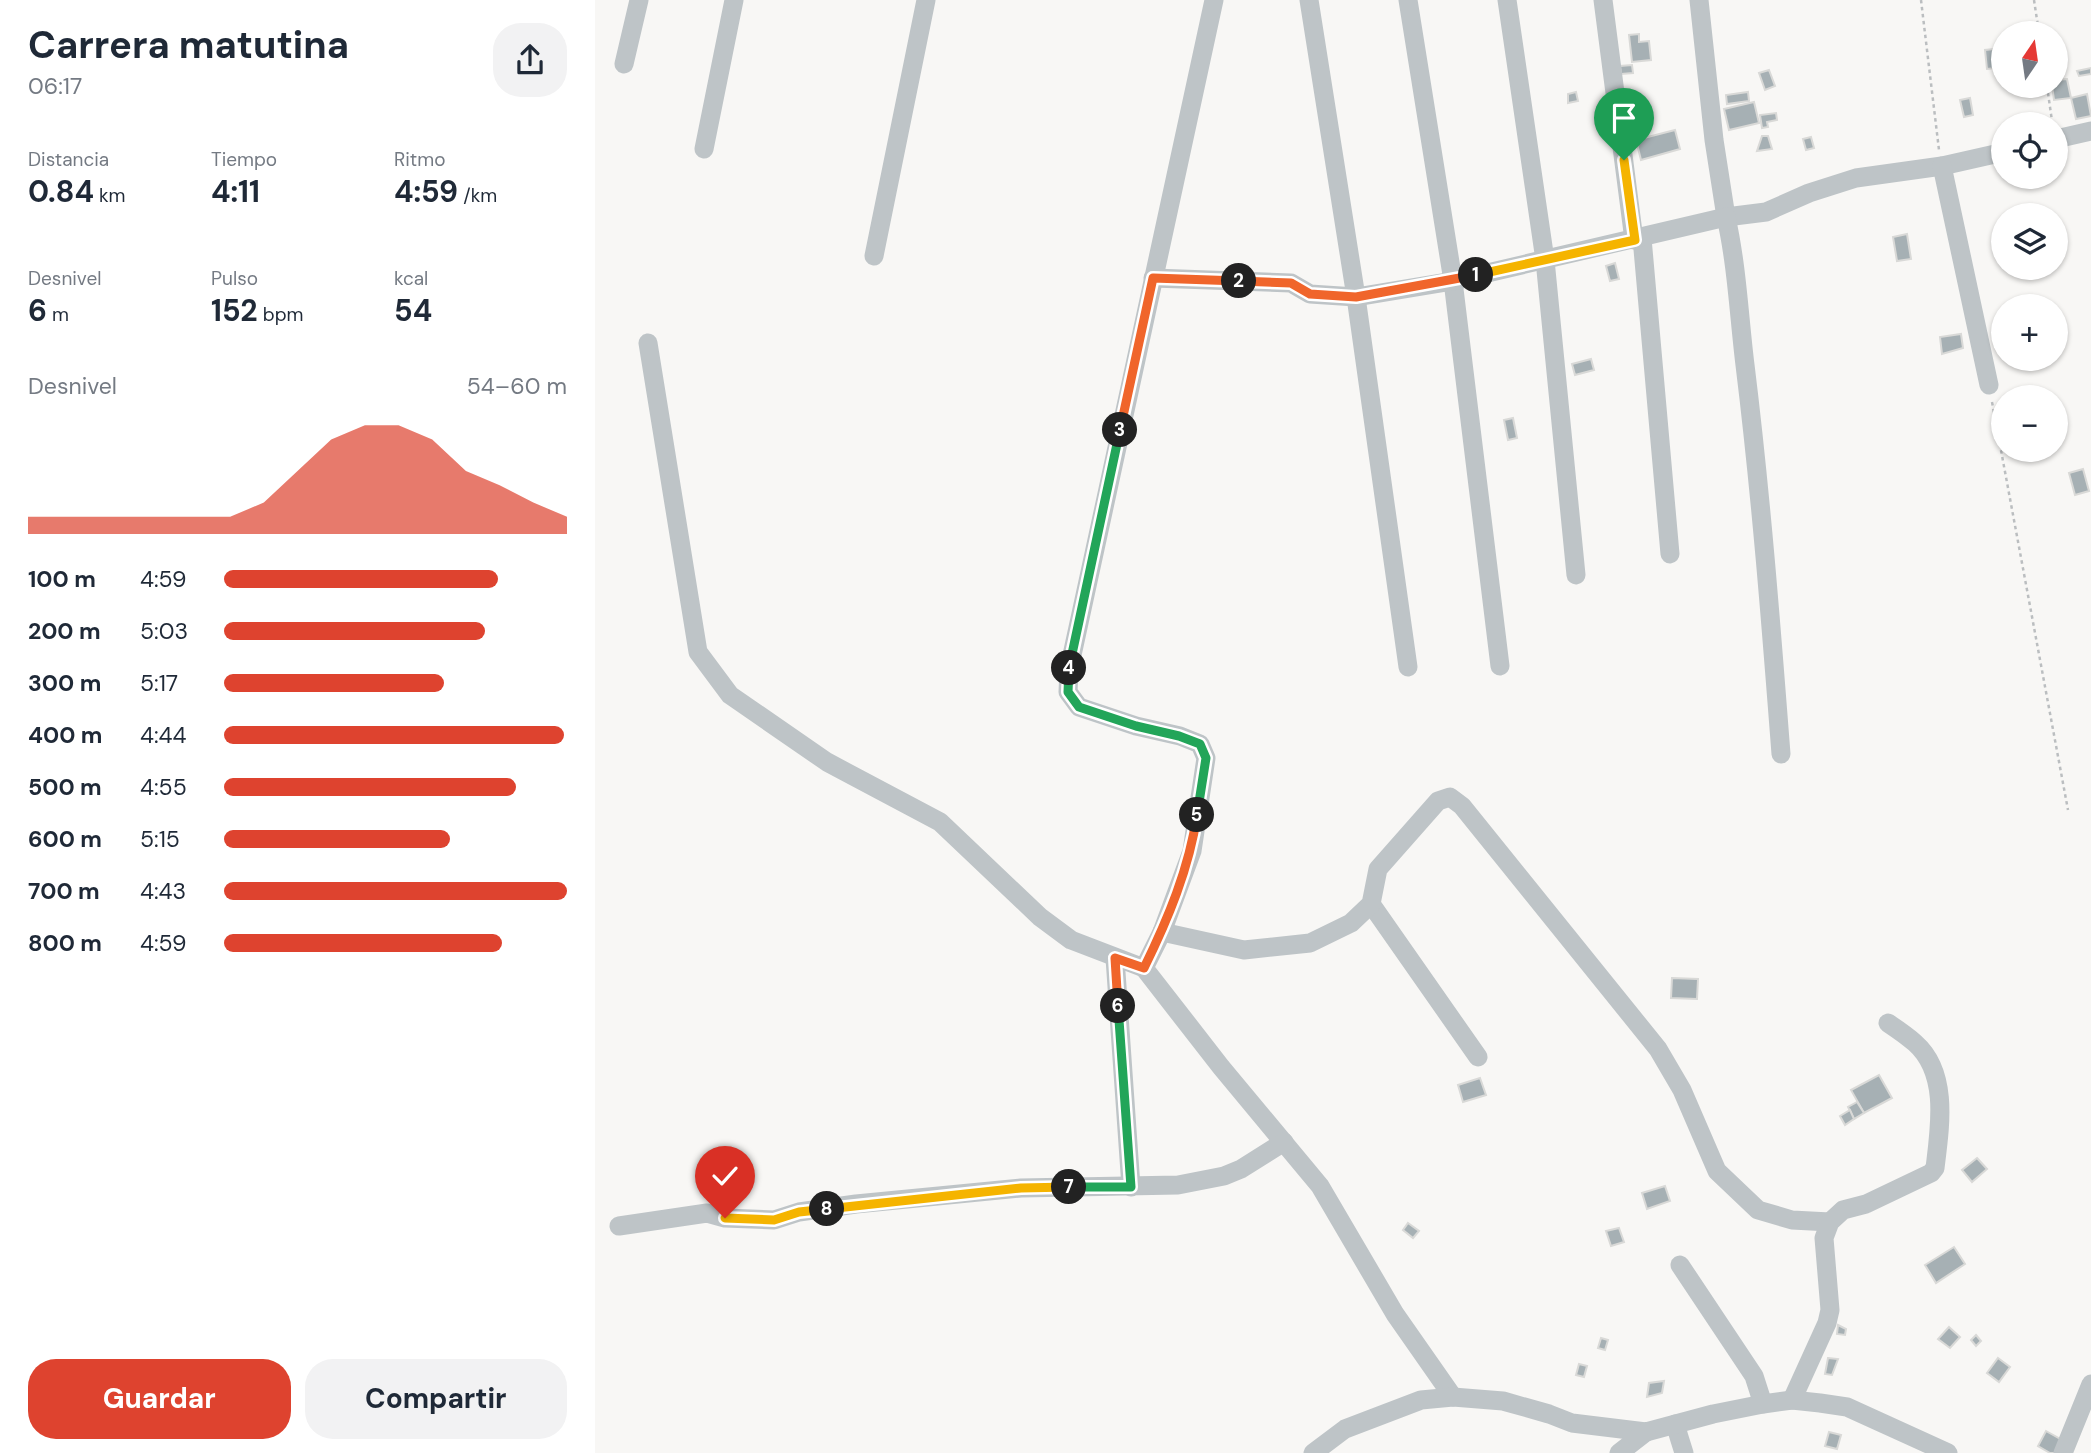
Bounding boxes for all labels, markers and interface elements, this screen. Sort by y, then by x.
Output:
text: Carrera matutina [28,20,349,70]
north arrow [1991,21,2069,98]
map controls [1991,21,2068,462]
button: share [493,23,567,97]
text: 06:17 [28,71,82,101]
pin [1594,88,1654,160]
icon: arrive [1605,99,1643,137]
button: locate [1991,112,2068,189]
text: Distancia [28,147,109,172]
text: Tiempo [211,147,277,172]
text: Ritmo [394,147,446,172]
text: 0.84 [28,172,94,211]
text: 4:11 [211,172,260,211]
text: 4:59 [394,172,458,211]
text: km [94,183,126,208]
text: /km [458,183,497,208]
button: layers [1991,203,2068,280]
pin: 1 [1459,258,1493,292]
text: 1 [1472,262,1479,287]
pin: 2 [1221,264,1257,298]
text: Desnivel [28,266,101,291]
text: Pulso [211,266,258,291]
text: kcal [394,266,428,291]
text: 2 [1233,268,1244,293]
text: 6 [28,291,47,330]
text: 152 [211,291,258,330]
text: 54 [394,291,432,330]
button: + [1991,294,2068,371]
text: m [47,302,69,327]
text: bpm [258,302,303,327]
text: Desnivel [28,371,117,401]
text: 54–60 m [467,371,567,401]
button: − [1991,385,2068,462]
pin: 3 [1103,412,1137,448]
text: 3 [1114,417,1125,442]
text: 100 m [28,564,96,594]
text: 4:59 [140,564,186,594]
text: 200 m [28,616,101,646]
text: 5:03 [140,616,188,646]
pin: 4 [1051,650,1086,686]
text: 4 [1062,655,1075,680]
text: 300 m [28,668,101,698]
text: 5:17 [140,668,178,698]
text: 400 m [28,720,102,750]
text: 4:44 [140,720,187,750]
text: 500 m [28,772,102,802]
text: 4:55 [140,772,187,802]
pin: 5 [1179,798,1215,832]
text: 5 [1191,802,1202,827]
text: 600 m [28,824,102,854]
text: 5:15 [140,824,180,854]
text: 700 m [28,876,100,906]
text: 4:43 [140,876,186,906]
text: 800 m [28,928,102,958]
text: 4:59 [140,928,186,958]
pin: 6 [1100,988,1135,1024]
text: 6 [1111,993,1124,1018]
pin [695,1146,755,1218]
icon: check [706,1157,744,1195]
pin: 7 [1051,1170,1086,1204]
text: 7 [1063,1174,1074,1199]
pin: 8 [810,1192,845,1226]
text: 8 [820,1196,833,1221]
button: Guardar [28,1359,291,1439]
button: Compartir [305,1359,567,1439]

